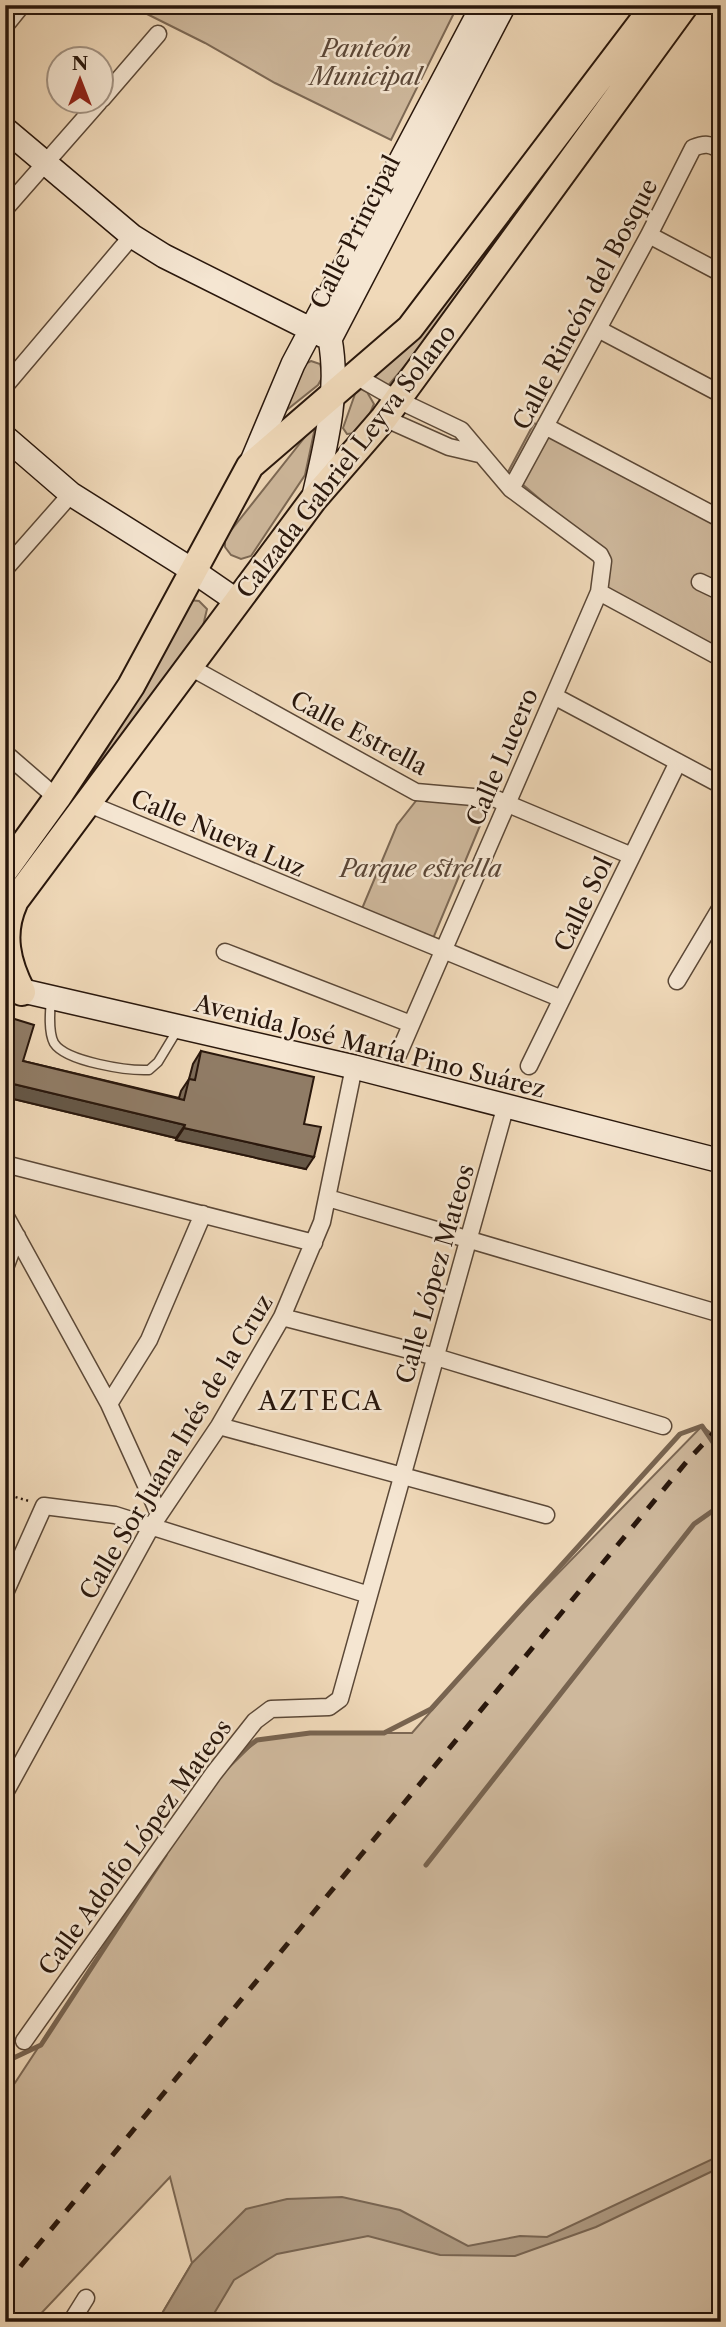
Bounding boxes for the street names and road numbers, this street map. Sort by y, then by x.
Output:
street label: Calle Principal [304,151,406,313]
street label: Calle Rincón del Bosque [506,174,664,434]
street label: Calzada Gabriel Leyva Solano [230,318,462,604]
street label: Calle Lucero [460,684,544,830]
street label: Calle Estrella [286,685,433,781]
street label: Calle Nueva Luz [127,783,309,883]
street label: Calle Sol [548,852,618,956]
street label: Avenida José María Pino Suárez [191,988,548,1104]
street label: Calle López Mateos [390,1161,480,1387]
street label: Calle Sor Juana Inés de la Cruz [73,1289,279,1605]
street label: Calle Adolfo López Mateos [33,1714,237,1980]

